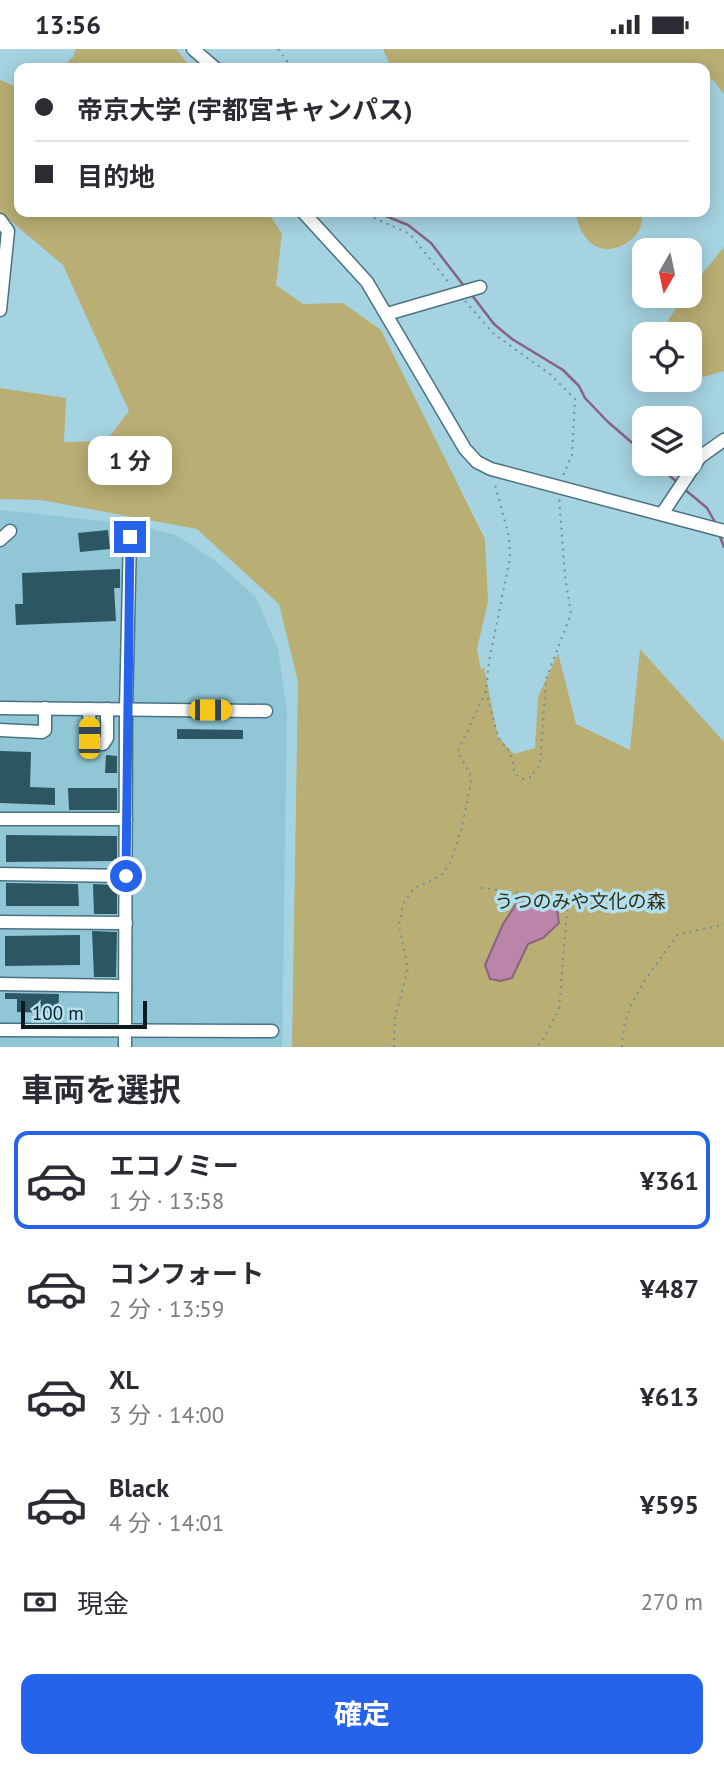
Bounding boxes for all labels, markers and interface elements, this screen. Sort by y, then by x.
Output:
text: 13:56 [35,8,101,41]
text: 帝京大学 (宇都宮キャンパス) [77,93,413,126]
text: 目的地 [77,160,155,193]
north arrow [632,238,702,308]
map controls [632,238,702,476]
button: locate [632,322,702,392]
button: layers [632,406,702,476]
callout: 1 分 [88,435,172,484]
text: 1 分 [109,446,151,475]
route end [114,521,146,553]
car [190,700,232,721]
car [79,717,100,759]
route start [110,860,142,892]
park label: うつのみや文化の森 [494,889,666,913]
scale bar [21,998,147,1030]
text: 100 m [32,1001,84,1025]
text: 車両を選択 [21,1068,181,1110]
icon: car [25,1149,88,1212]
text: エコノミー [109,1149,239,1182]
text: ¥361 [640,1164,699,1197]
text: 1 分 · 13:58 [109,1186,224,1215]
icon: car [25,1257,88,1320]
text: コンフォート [109,1257,264,1290]
text: ¥487 [640,1272,699,1305]
text: 2 分 · 13:59 [109,1294,224,1323]
text: XL [109,1363,139,1396]
icon: car [25,1365,88,1428]
text: ¥613 [640,1380,699,1413]
text: 3 分 · 14:00 [109,1400,224,1429]
text: Black [109,1471,169,1504]
icon: car [25,1473,88,1536]
text: ¥595 [640,1488,699,1521]
text: 4 分 · 14:01 [109,1508,224,1537]
icon: cash [21,1583,59,1621]
text: 現金 [77,1587,129,1620]
text: 270 m [641,1587,703,1616]
button: 確定 [21,1674,703,1754]

